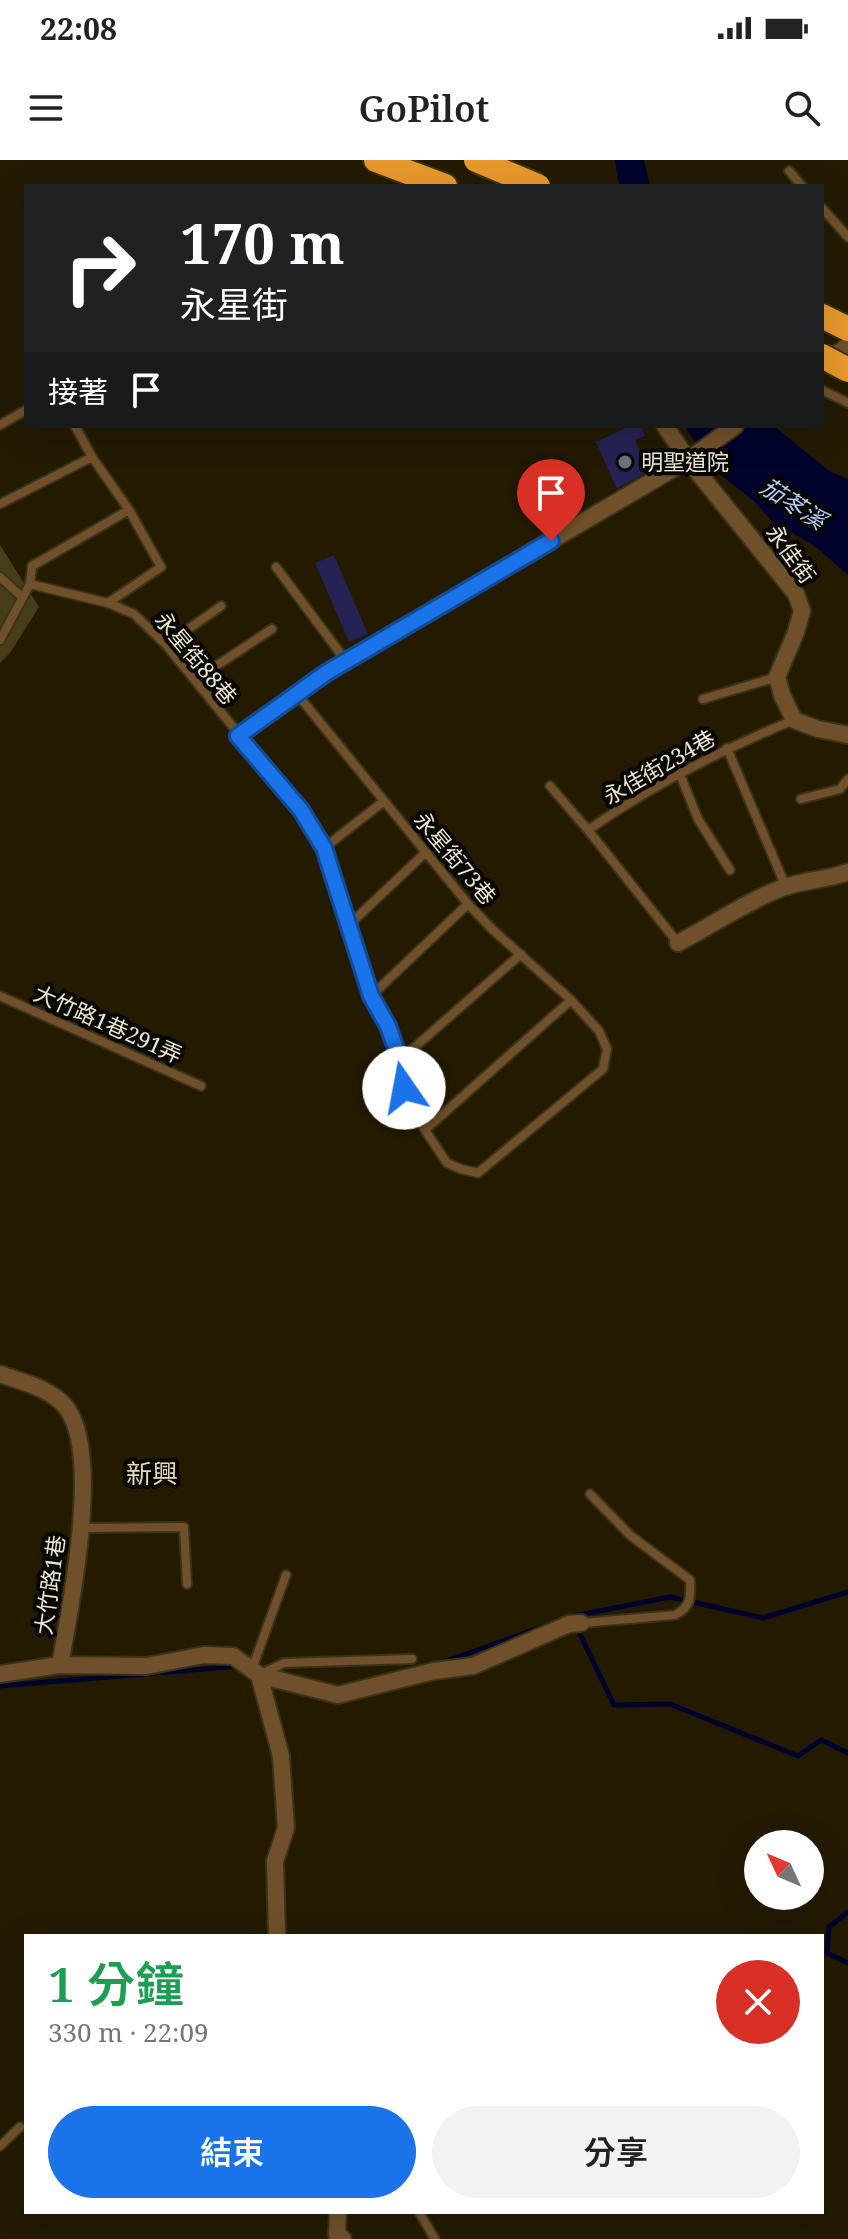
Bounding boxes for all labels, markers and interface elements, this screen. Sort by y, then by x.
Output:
text: 22:08 [40,8,117,49]
text: GoPilot [359,84,489,133]
icon: menu [24,86,68,130]
icon: search [780,86,824,130]
text: 170 m [180,204,345,280]
icon: right [48,216,152,320]
text: 永星街 [180,280,288,329]
icon: arrive [124,368,168,412]
text: 接著 [48,371,108,412]
place label: 明聖道院 [641,446,729,476]
marker: 明聖道院 [616,453,634,471]
pin [517,459,585,541]
water label: 茄苳溪 [755,469,836,538]
icon: arrive [529,471,573,515]
street label: 永佳街 [760,518,823,589]
street label: 永星街88巷 [149,605,244,710]
street label: 永佳街234巷 [597,722,720,810]
street label: 永星街73巷 [408,805,503,910]
street label: 大竹路1巷291弄 [30,977,187,1069]
position arrow [362,1046,446,1130]
district label: 新興 [126,1455,178,1491]
street label: 大竹路1巷 [27,1533,71,1637]
north arrow [744,1830,824,1910]
map controls [744,1830,824,1910]
text: 1 分鐘 [48,1951,184,2016]
button: close [716,1960,800,2044]
text: 330 m · 22:09 [48,2014,209,2050]
button: 結束 [48,2106,416,2198]
button: 分享 [432,2106,800,2198]

